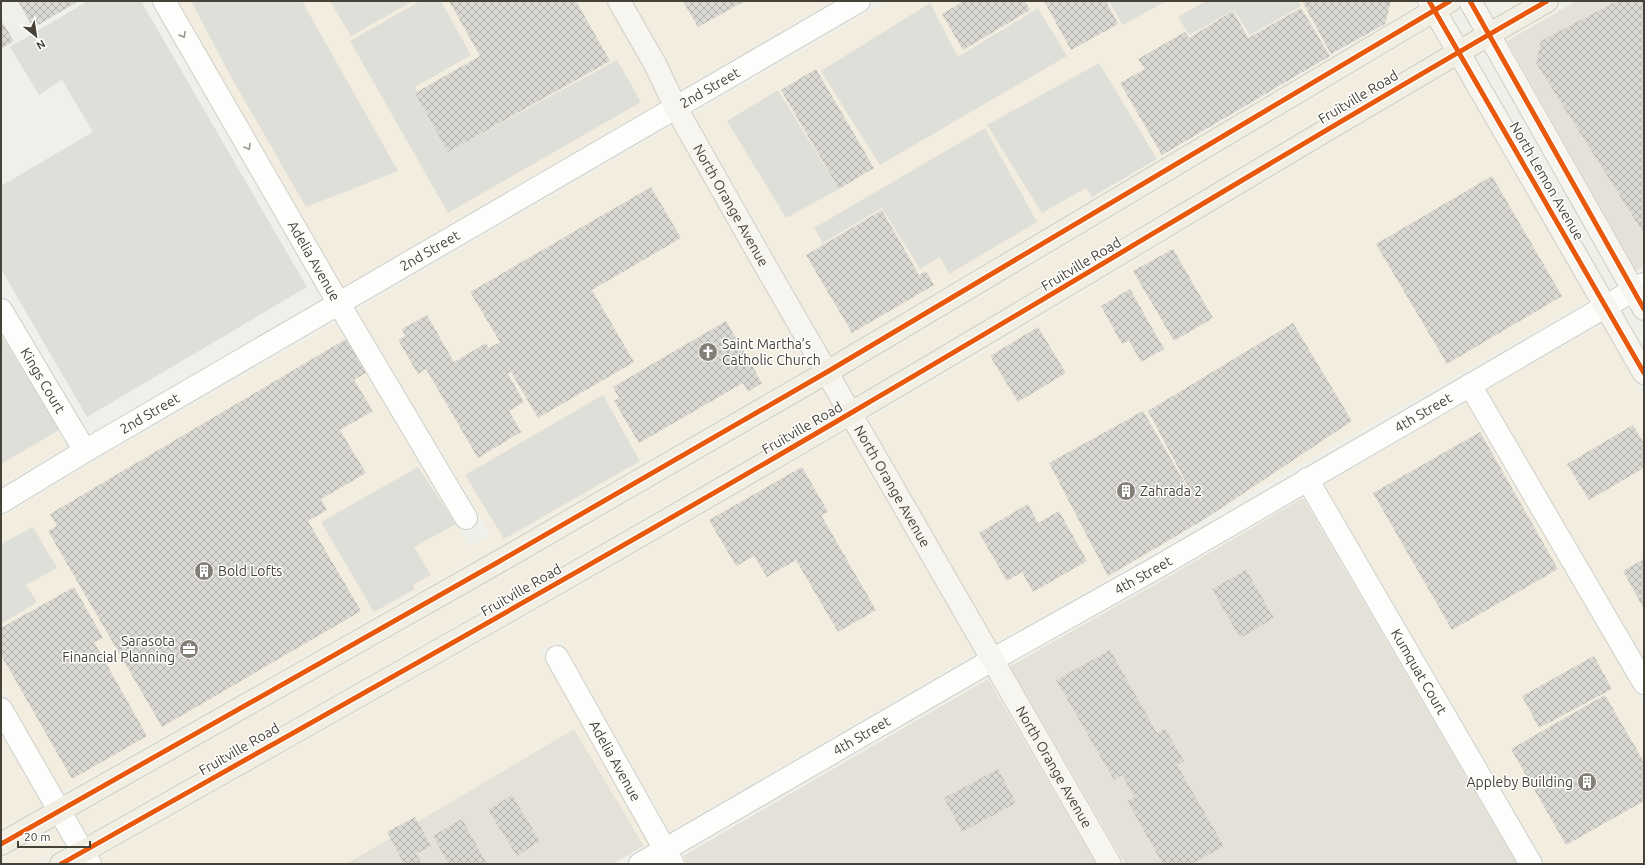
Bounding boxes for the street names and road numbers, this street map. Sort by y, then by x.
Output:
street label: 2nd Street [677,64,743,111]
street label: Fruitville Road [1315,67,1401,127]
street label: North Lemon Avenue [1507,119,1587,243]
street label: North Orange Avenue [690,141,772,269]
street label: Adelia Avenue [285,218,343,304]
street label: 2nd Street [397,227,463,274]
street label: Fruitville Road [1038,234,1124,294]
street label: Kings Court [17,345,69,416]
street label: 4th Street [1392,389,1455,435]
street label: 2nd Street [117,390,183,437]
street label: Fruitville Road [759,399,845,457]
street label: North Orange Avenue [851,422,934,550]
street label: 4th Street [1111,552,1175,598]
street label: Fruitville Road [478,561,564,619]
street label: Kumquat Court [1388,626,1451,718]
street label: North Orange Avenue [1013,703,1095,831]
street label: 4th Street [830,712,894,759]
street label: Adelia Avenue [586,718,644,804]
street label: Fruitville Road [196,720,282,778]

